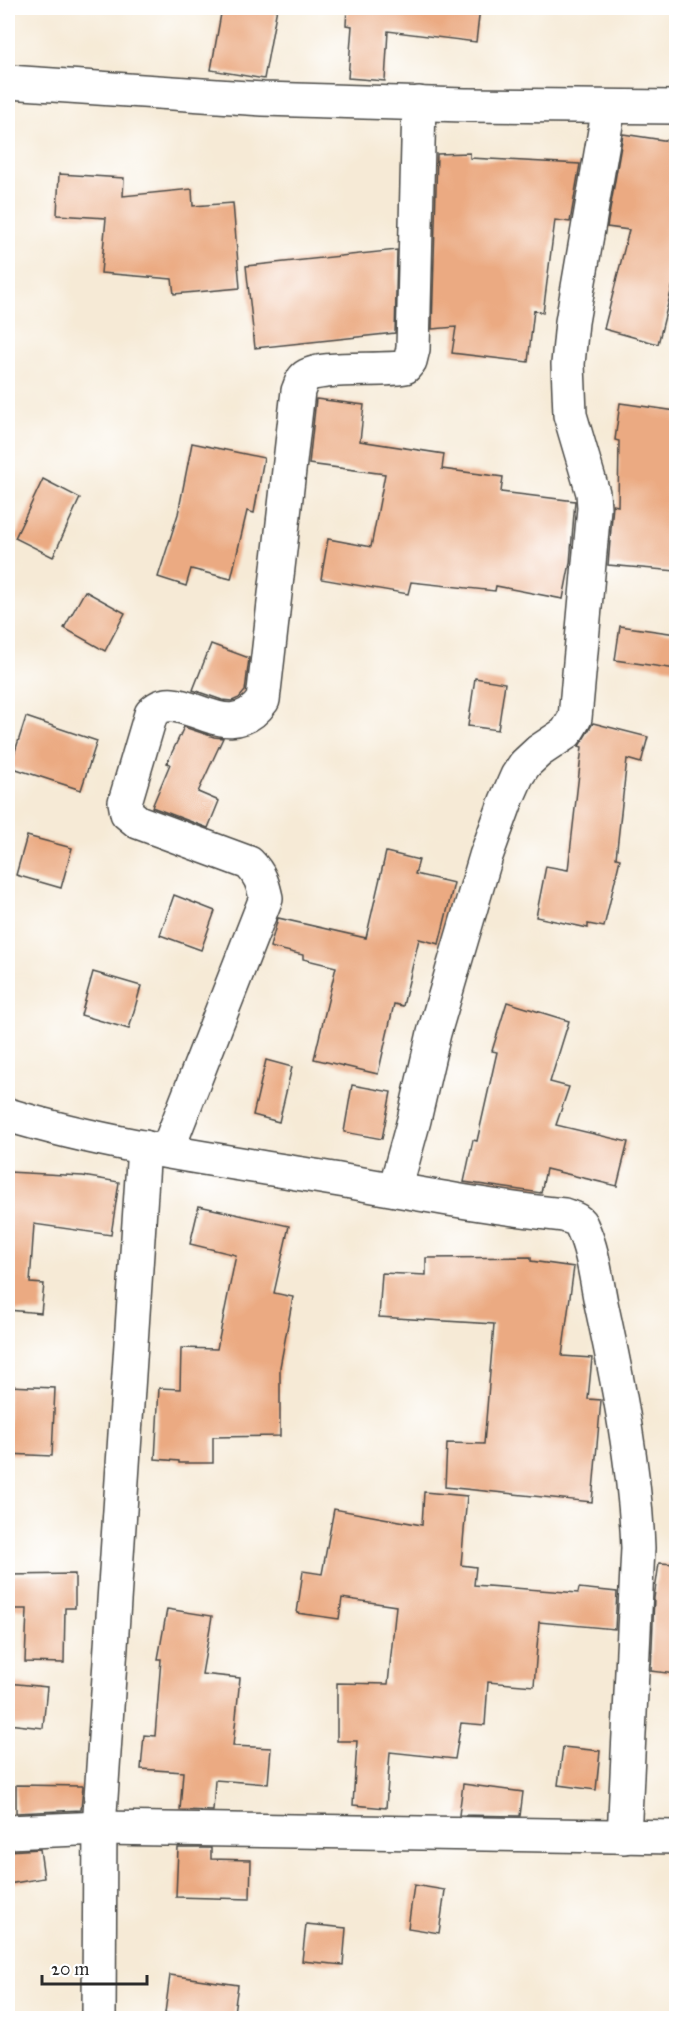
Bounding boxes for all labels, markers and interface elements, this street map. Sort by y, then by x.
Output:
scale bar [42,1948,147,1986]
text: 20 m [51,1958,89,1980]

